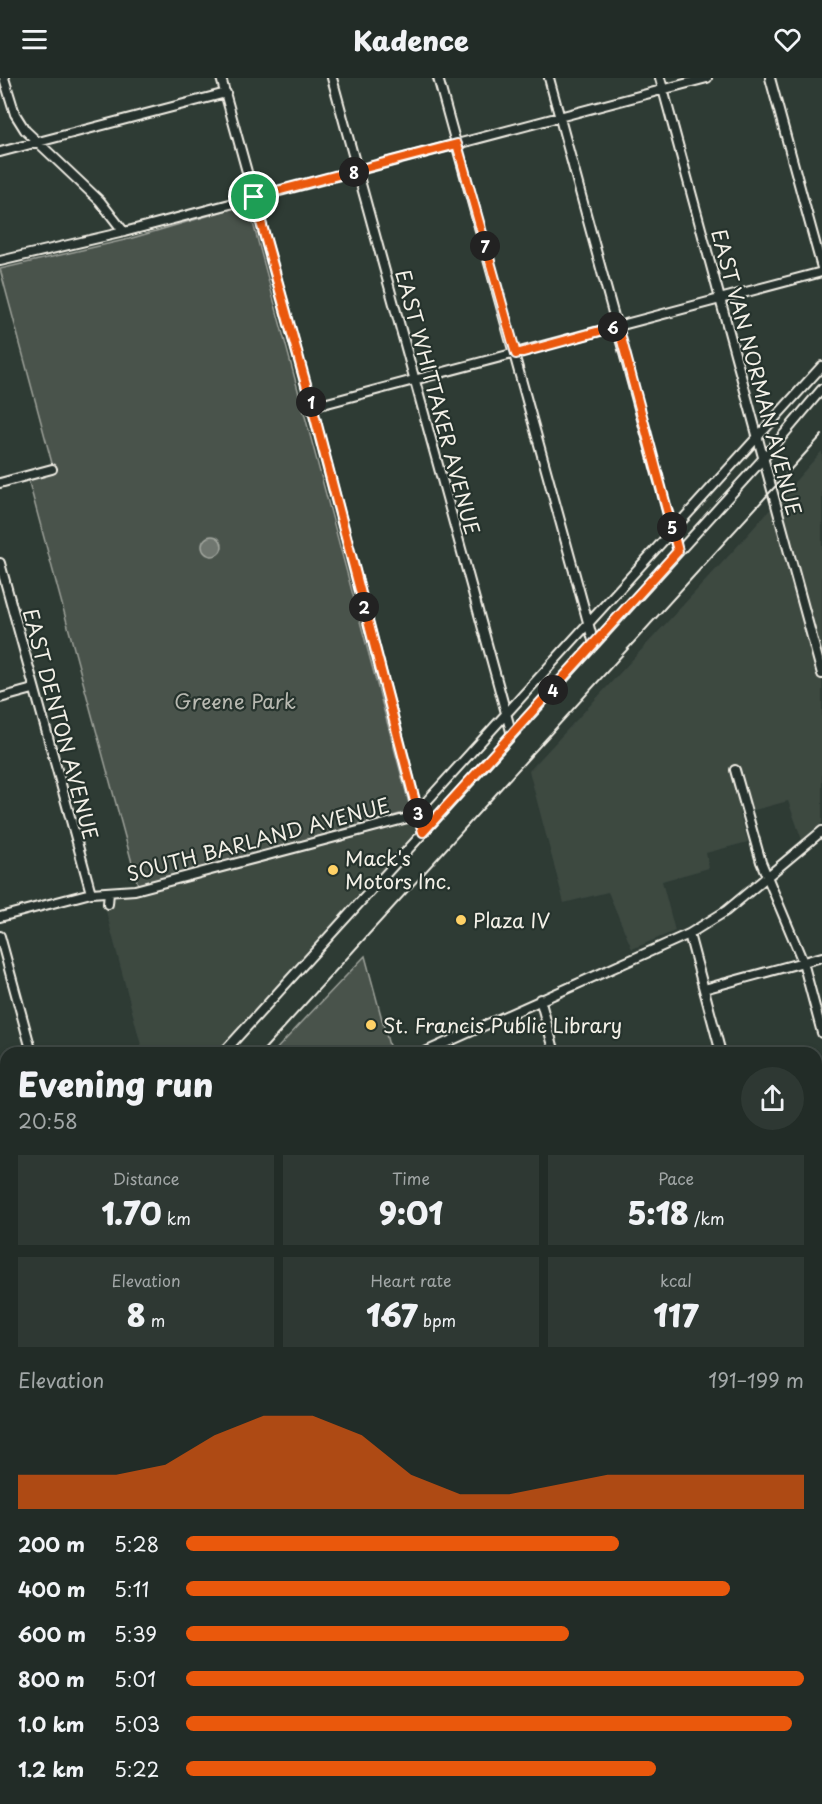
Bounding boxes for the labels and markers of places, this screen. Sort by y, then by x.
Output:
pin: 8 [339,157,369,187]
pin [228,171,279,222]
pin: 7 [470,231,500,261]
pin: 6 [598,312,628,342]
pin: 1 [296,387,326,417]
pin: 5 [657,512,687,542]
pin: 2 [349,592,379,622]
pin: 4 [538,675,568,705]
pin: 3 [403,798,433,828]
place label: Mack's Motors Inc. [345,843,452,896]
marker: Mack's Motors Inc. [326,863,340,877]
place label: Plaza IV [473,905,551,935]
marker: Plaza IV [454,913,468,927]
place label: St. Francis Public Library [383,1010,622,1040]
marker: St. Francis Public Library [364,1018,378,1032]

